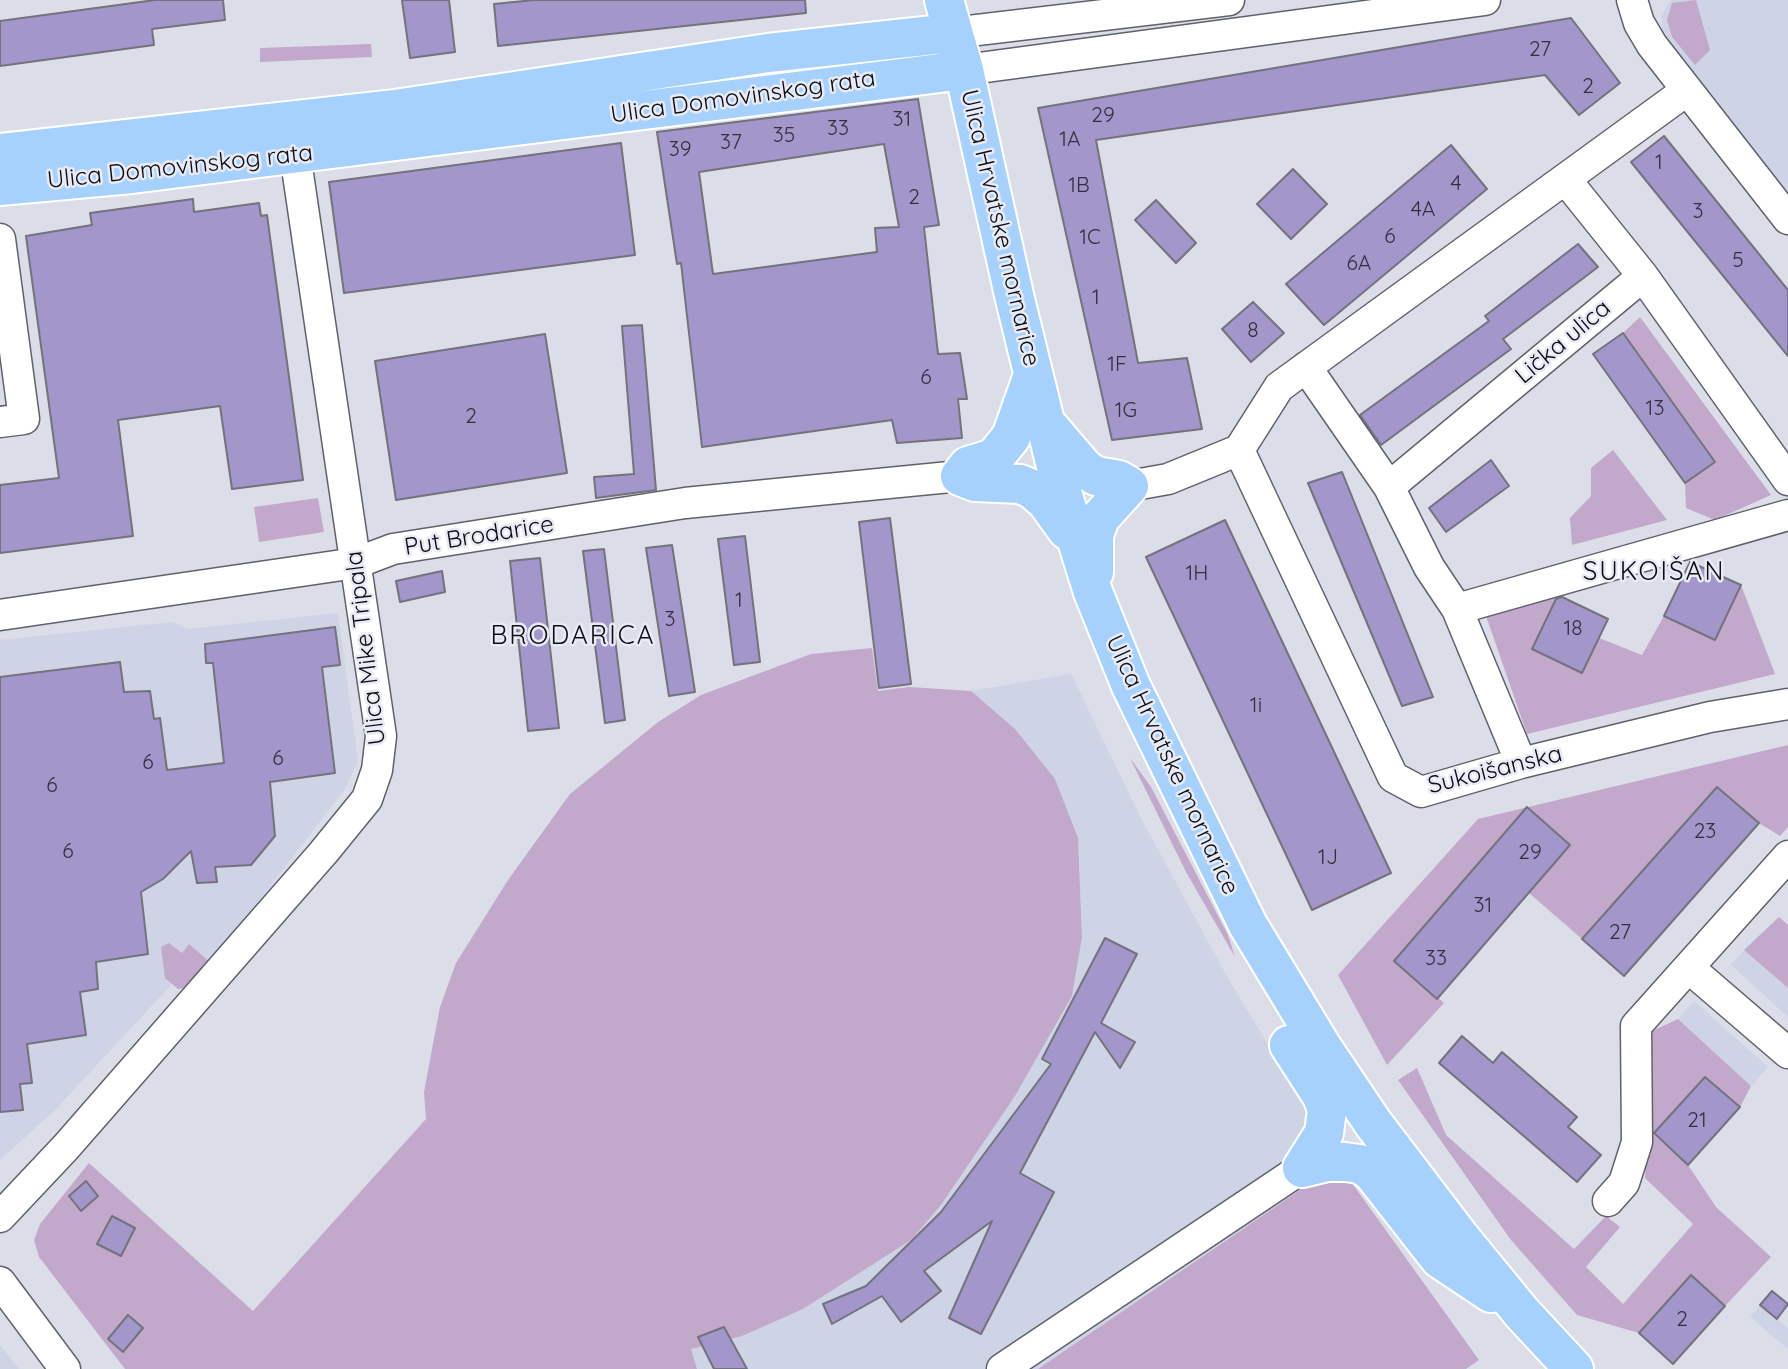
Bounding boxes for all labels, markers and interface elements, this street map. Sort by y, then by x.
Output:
house number: 27 [1529,37,1551,63]
street label: Ulica Domovinskog rata [609,64,877,130]
house number: 2 [1582,74,1594,100]
street label: Ulica Hrvatske mornarice [954,87,1046,369]
house number: 29 [1091,103,1115,129]
house number: 31 [893,107,911,133]
house number: 33 [827,116,849,142]
house number: 35 [773,123,795,149]
house number: 1A [1059,127,1081,153]
house number: 37 [720,130,742,156]
house number: 39 [669,137,691,163]
street label: Ulica Domovinskog rata [46,139,314,195]
house number: 1 [1655,150,1663,176]
house number: 4 [1450,171,1462,197]
house number: 1B [1068,173,1090,199]
house number: 2 [908,185,920,211]
house number: 4A [1411,197,1435,223]
house number: 3 [1692,199,1704,225]
house number: 6 [1384,224,1396,250]
house number: 1C [1079,225,1101,251]
house number: 5 [1732,248,1744,274]
house number: 6A [1347,251,1371,277]
house number: 1 [1092,285,1100,311]
street label: Lička ulica [1510,294,1616,390]
house number: 8 [1247,318,1259,344]
house number: 1F [1107,352,1127,378]
house number: 6 [920,365,932,391]
house number: 13 [1646,396,1664,422]
house number: 1G [1115,398,1137,424]
house number: 2 [465,404,477,430]
street label: Put Brodarice [402,510,556,562]
street label: Ulica Mike Tripala [340,549,392,747]
district label: SUKOIŠAN [1584,556,1724,588]
house number: 1H [1186,561,1208,587]
house number: 1 [735,588,743,614]
house number: 3 [664,607,676,633]
house number: 18 [1563,616,1583,642]
district label: BRODARICA [492,620,654,652]
street label: Ulica Hrvatske mornarice [1099,631,1245,899]
house number: 1i [1250,693,1262,719]
street label: Sukoišanska [1425,739,1565,801]
house number: 6 [272,746,284,772]
house number: 6 [142,750,154,776]
house number: 6 [46,773,58,799]
house number: 23 [1694,819,1716,845]
house number: 6 [62,839,74,865]
house number: 29 [1518,840,1542,866]
house number: 1J [1318,845,1338,871]
house number: 31 [1474,893,1492,919]
house number: 27 [1609,920,1631,946]
house number: 33 [1425,946,1447,972]
house number: 21 [1687,1108,1707,1134]
house number: 2 [1676,1307,1688,1333]

